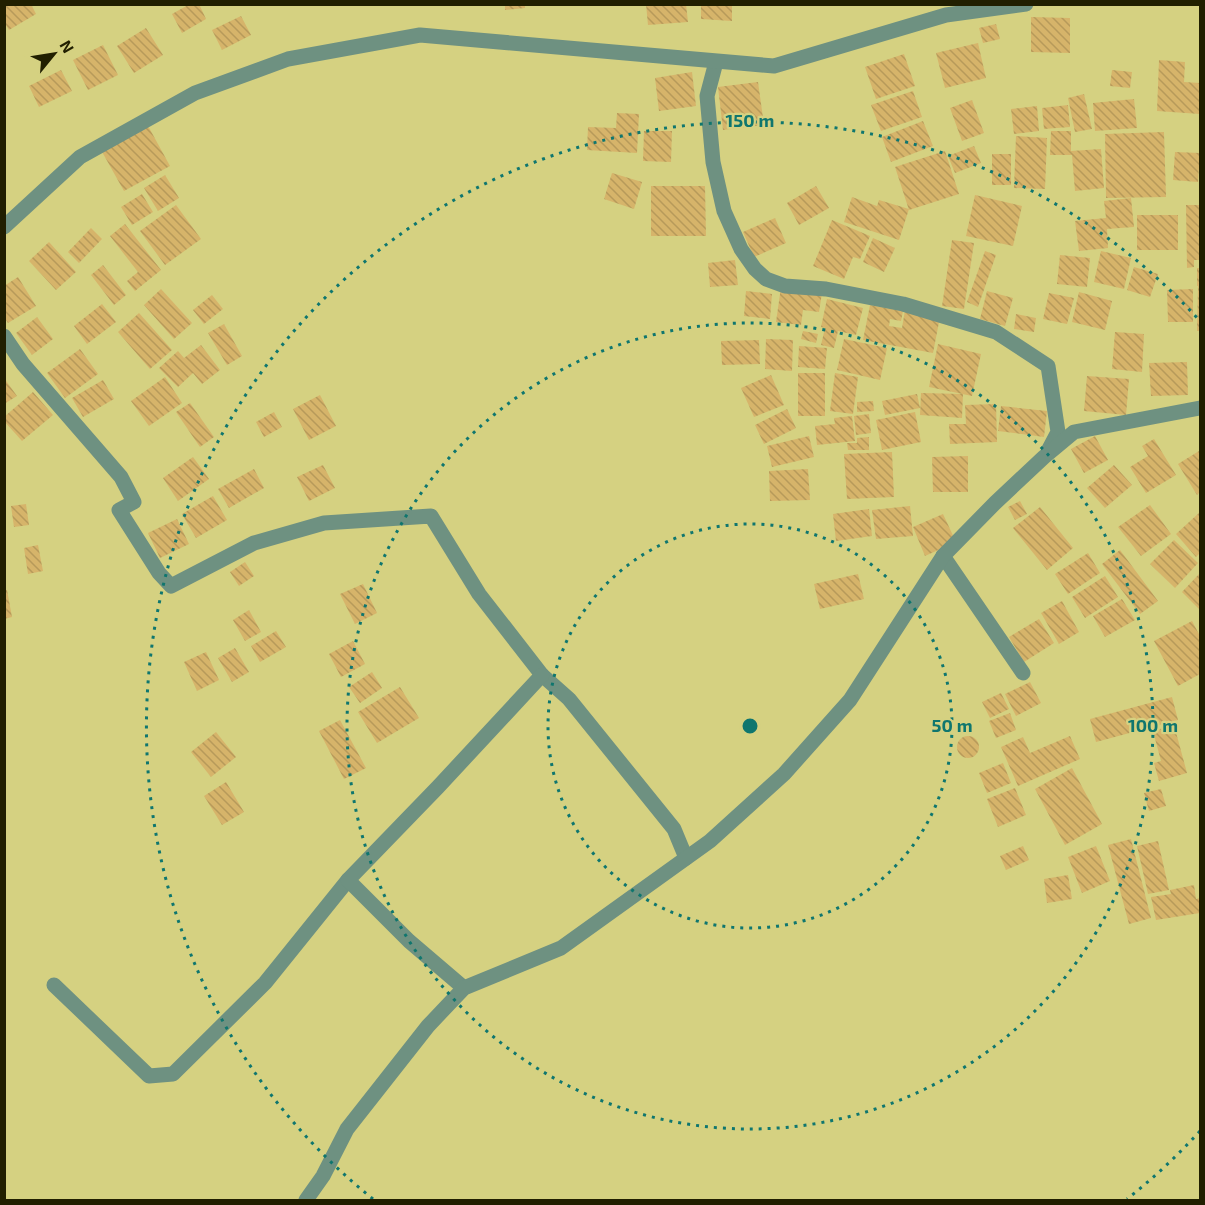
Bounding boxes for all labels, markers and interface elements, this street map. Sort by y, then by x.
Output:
north arrow [24,24,84,84]
text: N [56,36,79,56]
text: 150 m [726,109,774,131]
text: 50 m [931,714,973,736]
text: 100 m [1128,714,1178,736]
centre of rings [740,716,760,736]

